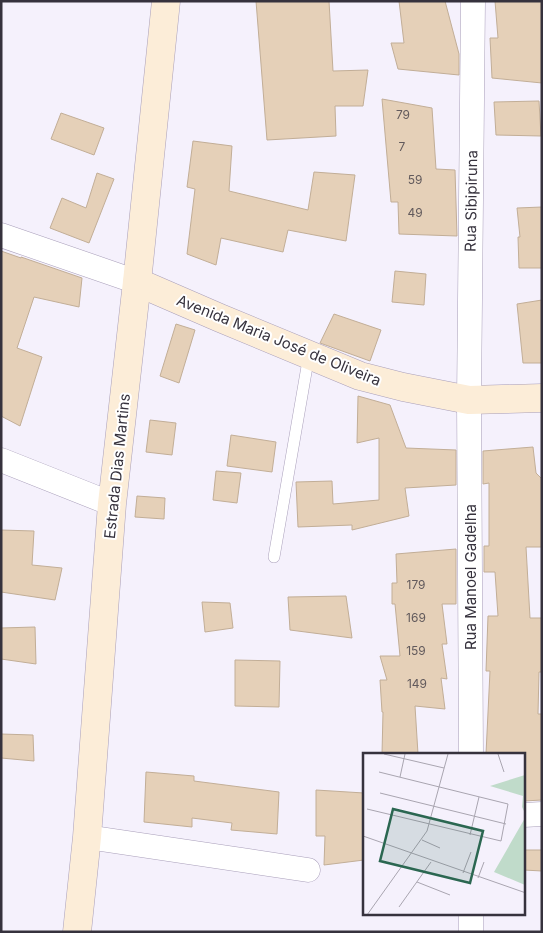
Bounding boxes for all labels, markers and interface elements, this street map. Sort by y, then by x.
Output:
house number: 79 [396,107,410,122]
house number: 7 [399,139,406,154]
street label: Rua Sibipiruna [461,150,481,252]
house number: 59 [408,172,422,187]
house number: 49 [407,205,423,220]
street label: Avenida Maria José de Oliveira [174,290,384,390]
street label: Estrada Dias Martins [100,392,134,540]
street label: Rua Manoel Gadelha [461,504,480,650]
house number: 179 [407,577,426,592]
house number: 169 [406,610,426,625]
house number: 159 [406,643,426,658]
house number: 149 [407,676,427,691]
inset map [363,753,526,916]

